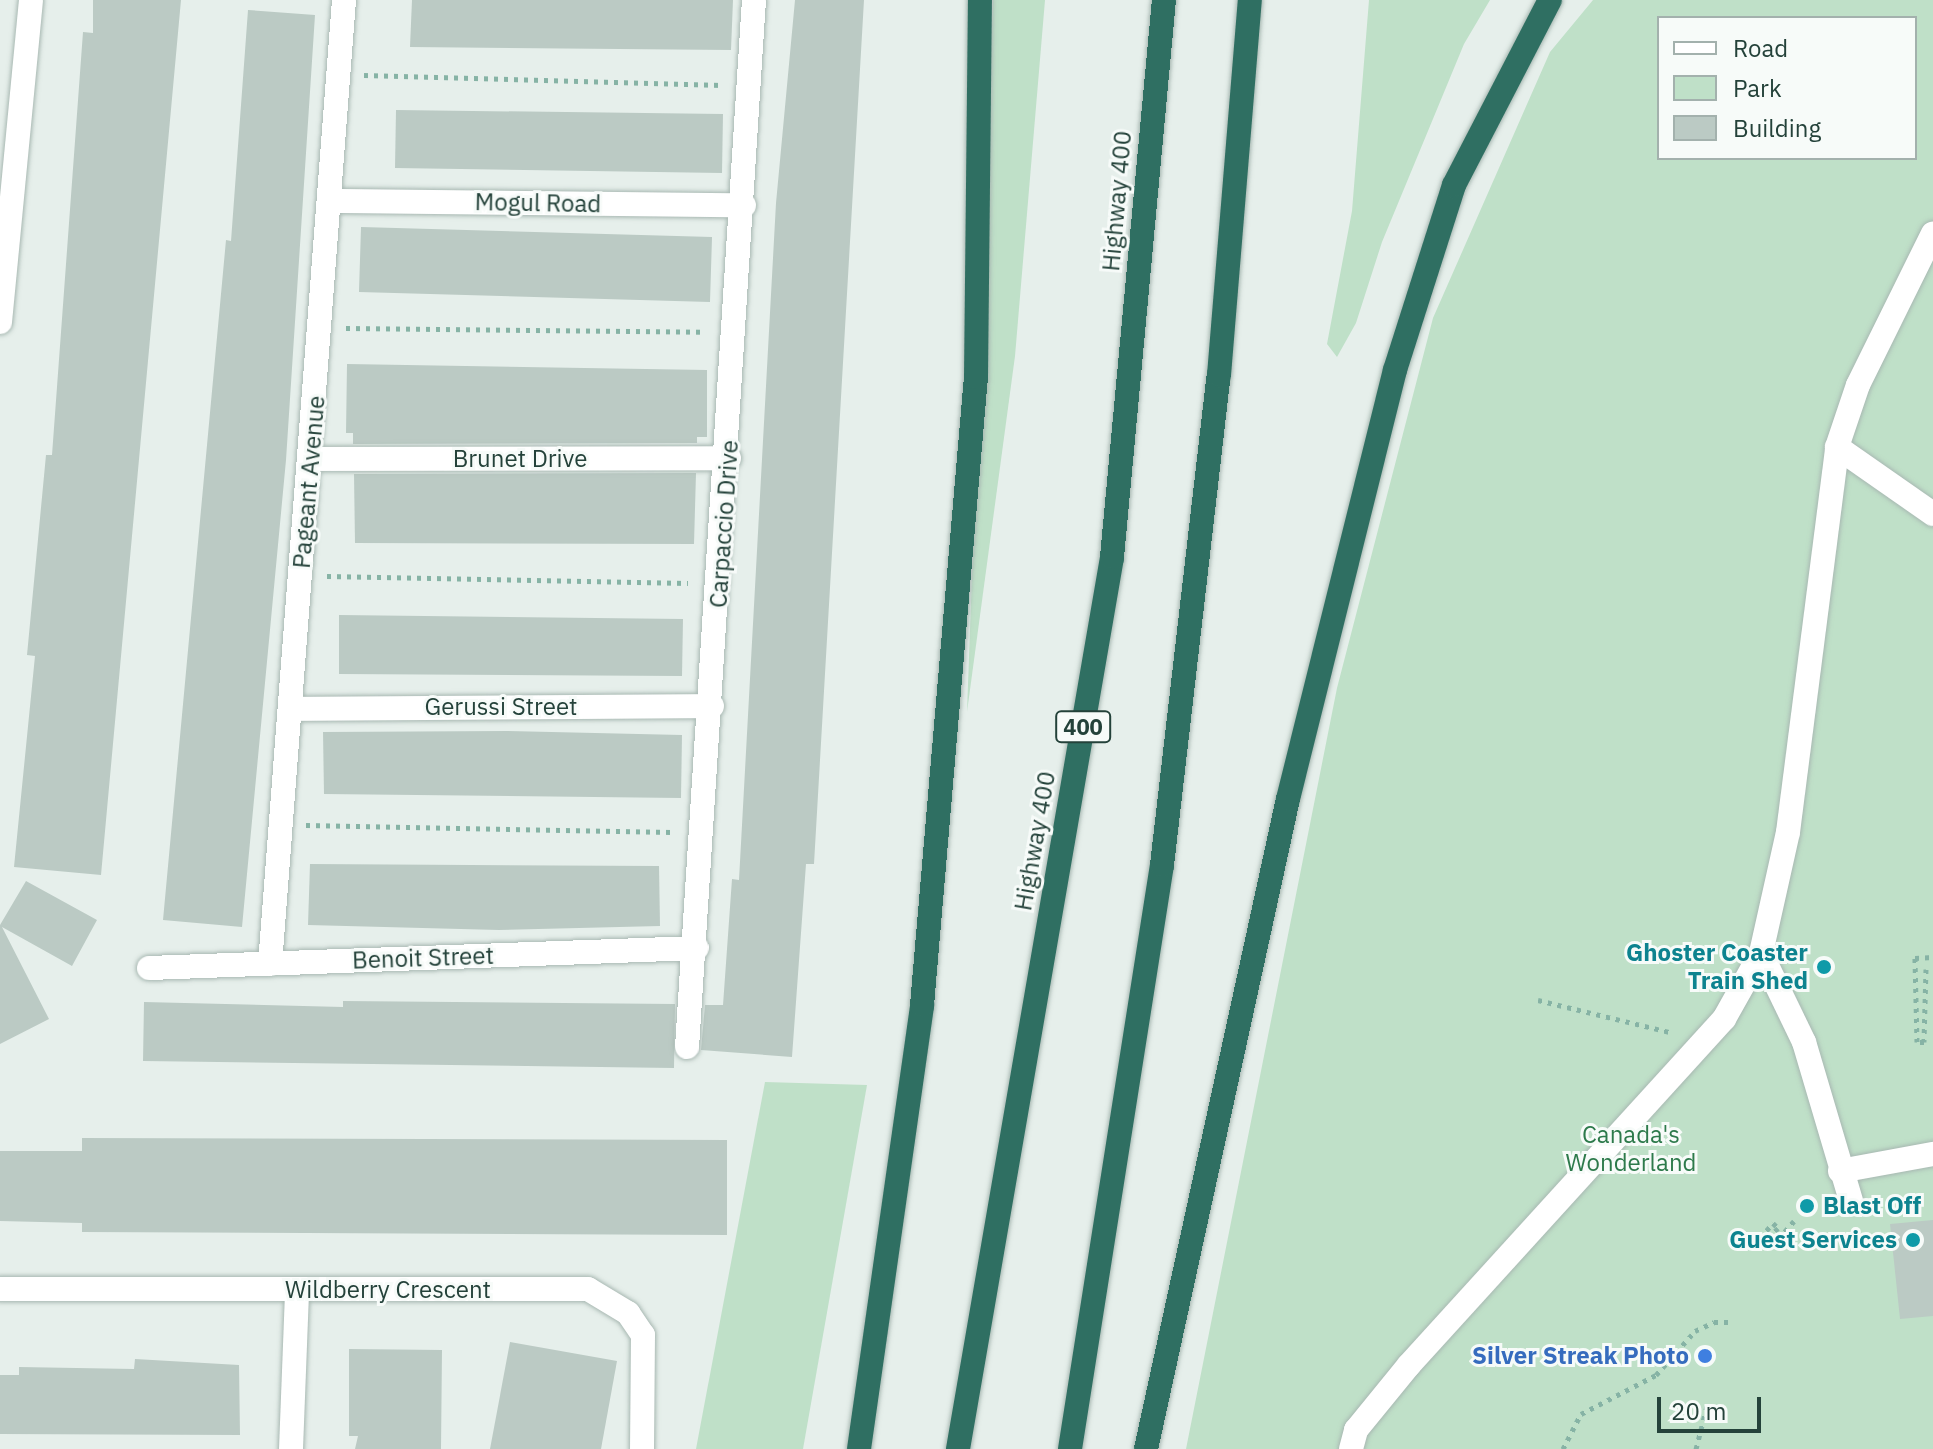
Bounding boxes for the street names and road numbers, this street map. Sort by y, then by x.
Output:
street label: Highway 400 [1097,130,1137,272]
street label: Mogul Road [475,187,601,219]
street label: Pageant Avenue [287,394,331,570]
street label: Carpaccio Drive [704,439,744,609]
street label: Brunet Drive [453,445,587,473]
street label: Gerussi Street [424,693,578,721]
road number: 400 [1055,709,1111,745]
street label: Highway 400 [1009,769,1061,913]
street label: Benoit Street [352,941,494,975]
street label: Wildberry Crescent [285,1276,491,1304]

